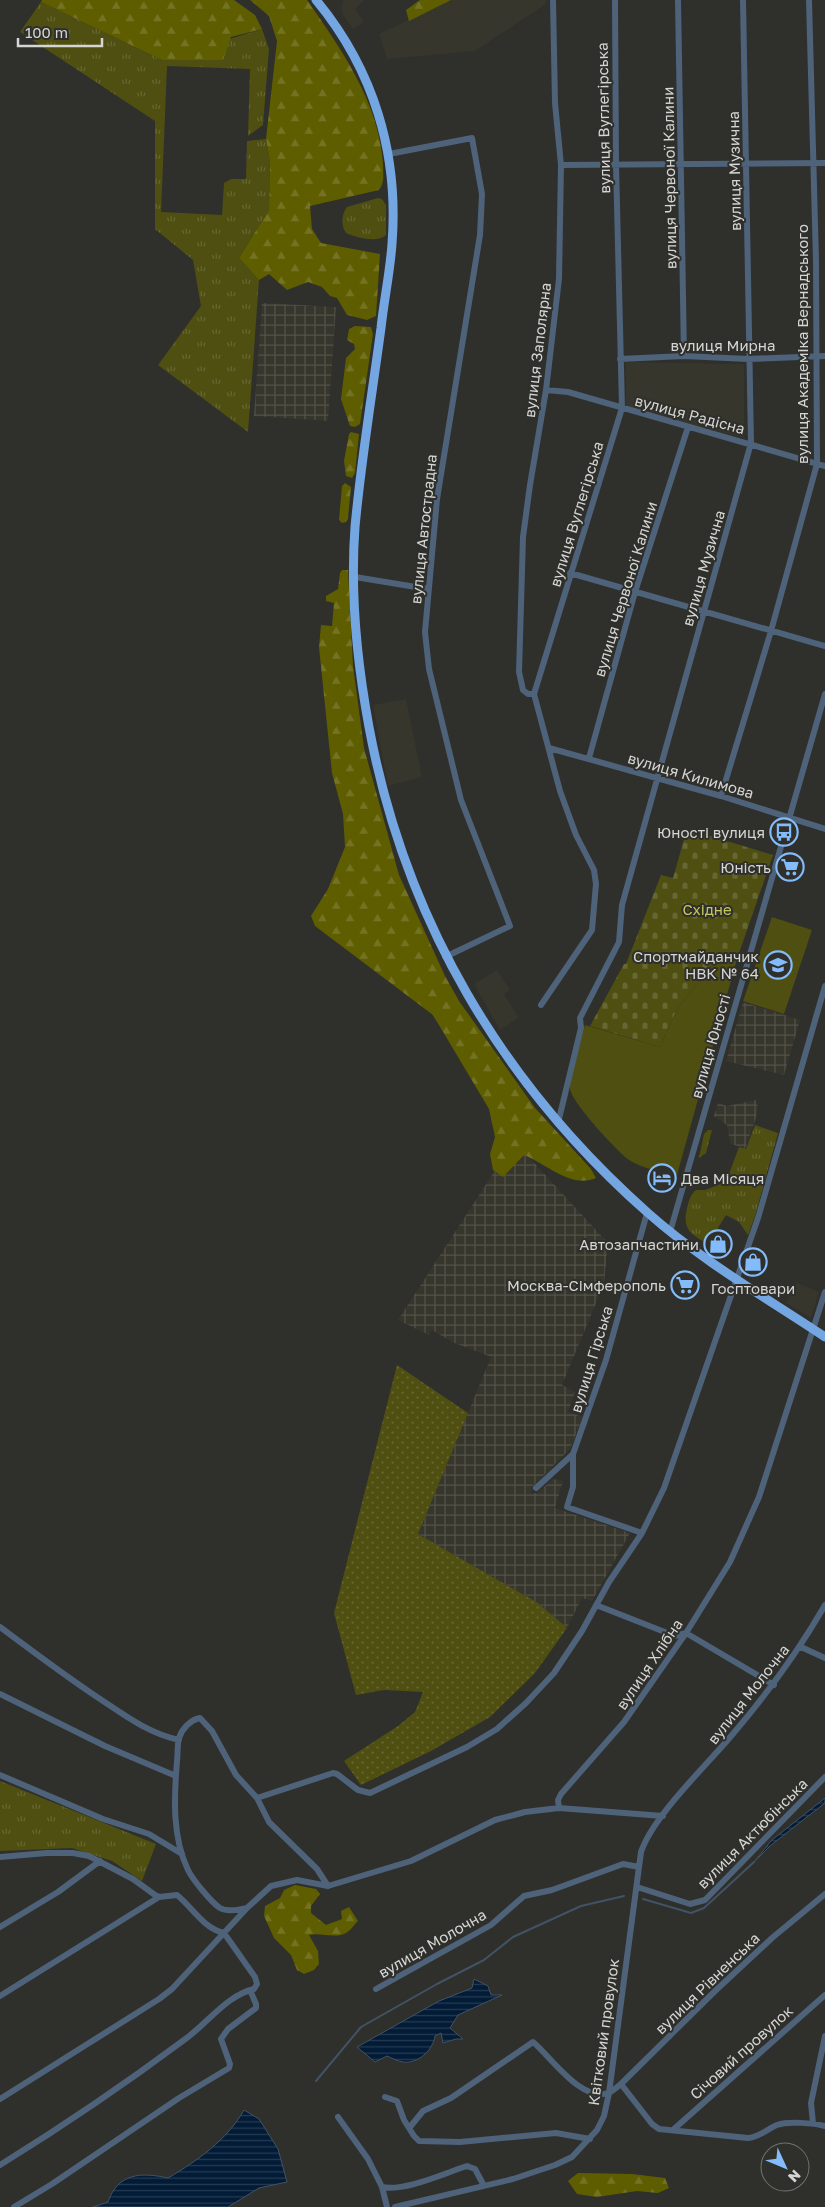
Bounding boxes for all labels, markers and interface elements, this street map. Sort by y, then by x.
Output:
scale bar [18,15,101,47]
text: 100 m [25,23,68,41]
street label: вулиця Вуглегірська [593,42,613,194]
street label: вулиця Червоної Калини [658,87,680,269]
street label: вулиця Музична [724,111,744,231]
street label: вулиця Академіка Вернадського [793,224,811,464]
street label: вулиця Заполярна [520,281,554,419]
street label: вулиця Мирна [671,336,775,354]
street label: вулиця Радісна [633,391,747,437]
street label: вулиця Вуглегірська [545,439,607,589]
street label: вулиця Автострадна [406,453,440,605]
street label: вулиця Червоної Калини [590,499,660,679]
street label: вулиця Музична [678,508,728,628]
street label: вулиця Килимова [626,748,756,802]
bus stop icon: Юності вулиця [769,817,799,847]
place label: Юності вулиця [657,823,765,841]
supermarket icon: Юність [775,852,805,882]
place label: Юність [720,858,771,876]
park label: Східне [682,900,732,918]
place label: Спортмайданчик НВК № 64 [633,947,759,982]
school or university icon: Спортмайданчик НВК № 64 [763,950,793,980]
street label: вулиця Юності [686,992,734,1100]
hotel icon: Два Місяця [647,1163,677,1193]
place label: Два Місяця [681,1169,764,1187]
shop icon: Автозапчастини [703,1229,733,1259]
place label: Автозапчастини [579,1235,699,1253]
shop icon: Госптовари [738,1247,768,1277]
supermarket icon: Москва-Сімферополь [670,1270,700,1300]
place label: Москва-Сімферополь [507,1276,666,1294]
place label: Госптовари [711,1279,795,1297]
street label: вулиця Гірська [566,1303,616,1415]
street label: вулиця Хлібна [612,1615,686,1713]
street label: вулиця Молочна [704,1641,792,1747]
street label: вулиця Актюбінська [693,1774,811,1892]
street label: вулиця Молочна [375,1905,489,1981]
street label: вулиця Рівненська [651,1928,763,2038]
street label: Квітковий провулок [584,1957,622,2107]
street label: Січовий провулок [686,2001,796,2103]
north arrow [760,2142,810,2192]
text: N [785,2167,805,2186]

